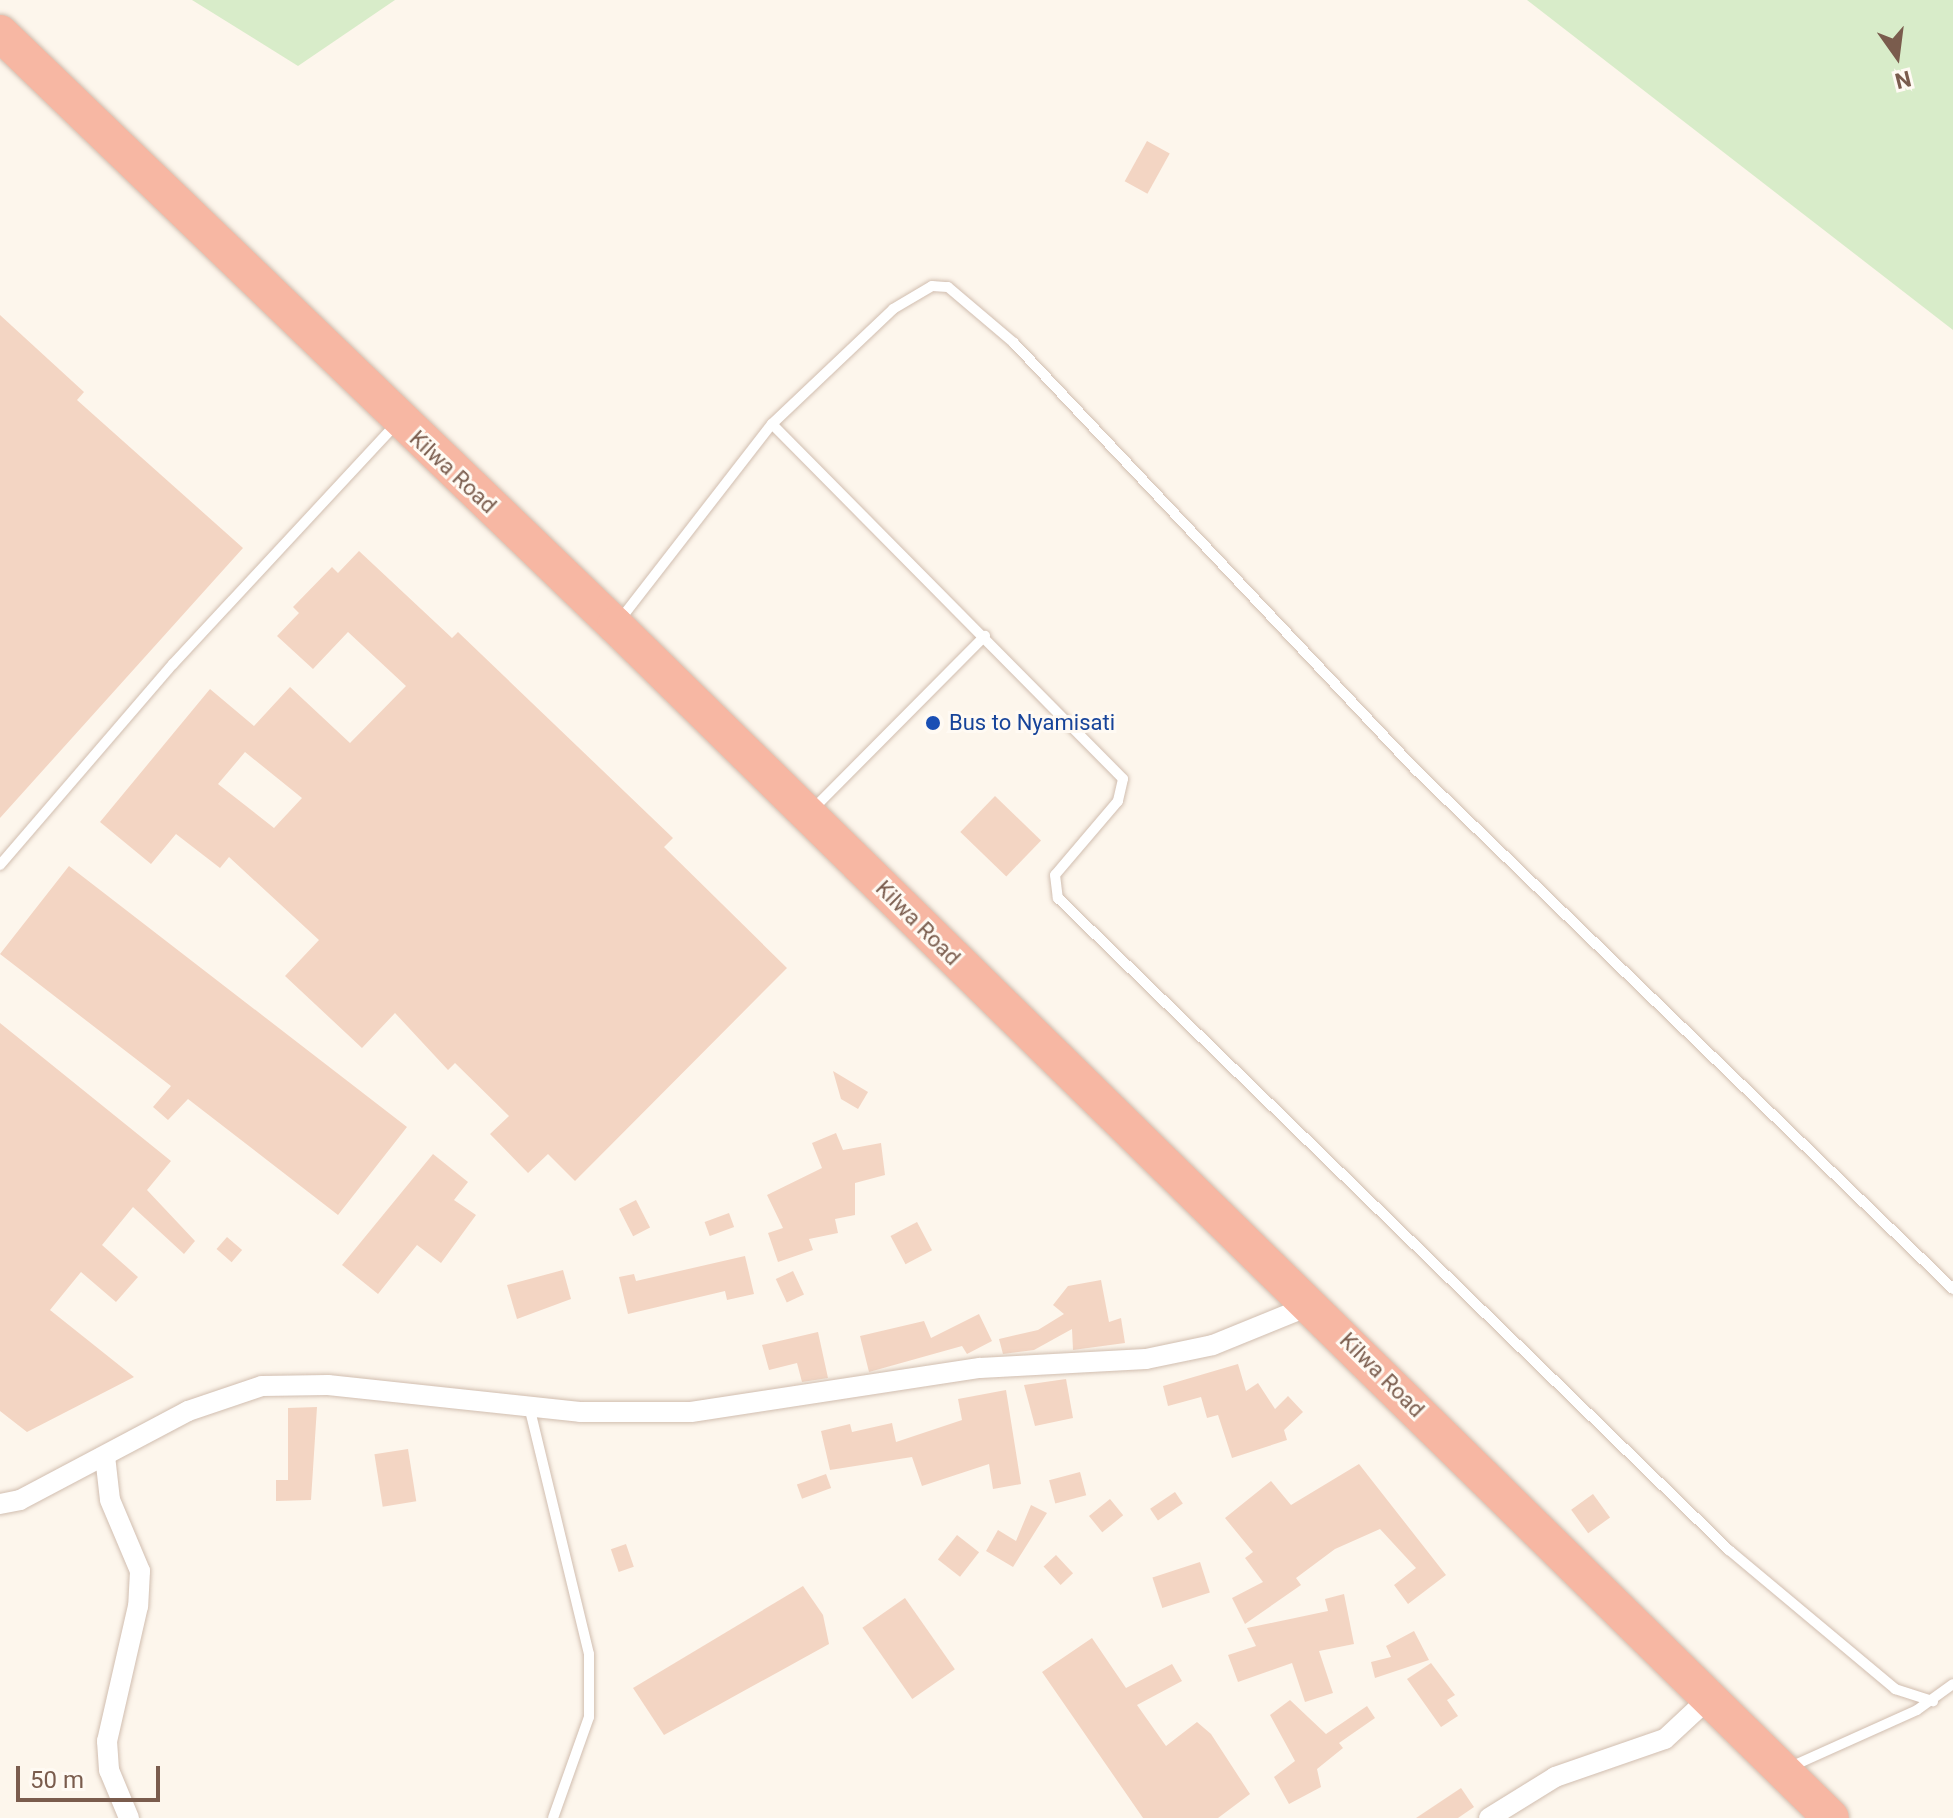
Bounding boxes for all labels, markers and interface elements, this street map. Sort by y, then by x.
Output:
north arrow [1857,16,1937,96]
text: N [1892,66,1913,94]
street label: Kilwa Road [404,425,502,519]
place label: Bus to Nyamisati [949,710,1115,736]
marker: Bus to Nyamisati [924,714,942,732]
street label: Kilwa Road [870,875,966,971]
street label: Kilwa Road [1334,1327,1430,1423]
scale bar [20,1750,164,1800]
text: 50 m [30,1766,84,1794]

